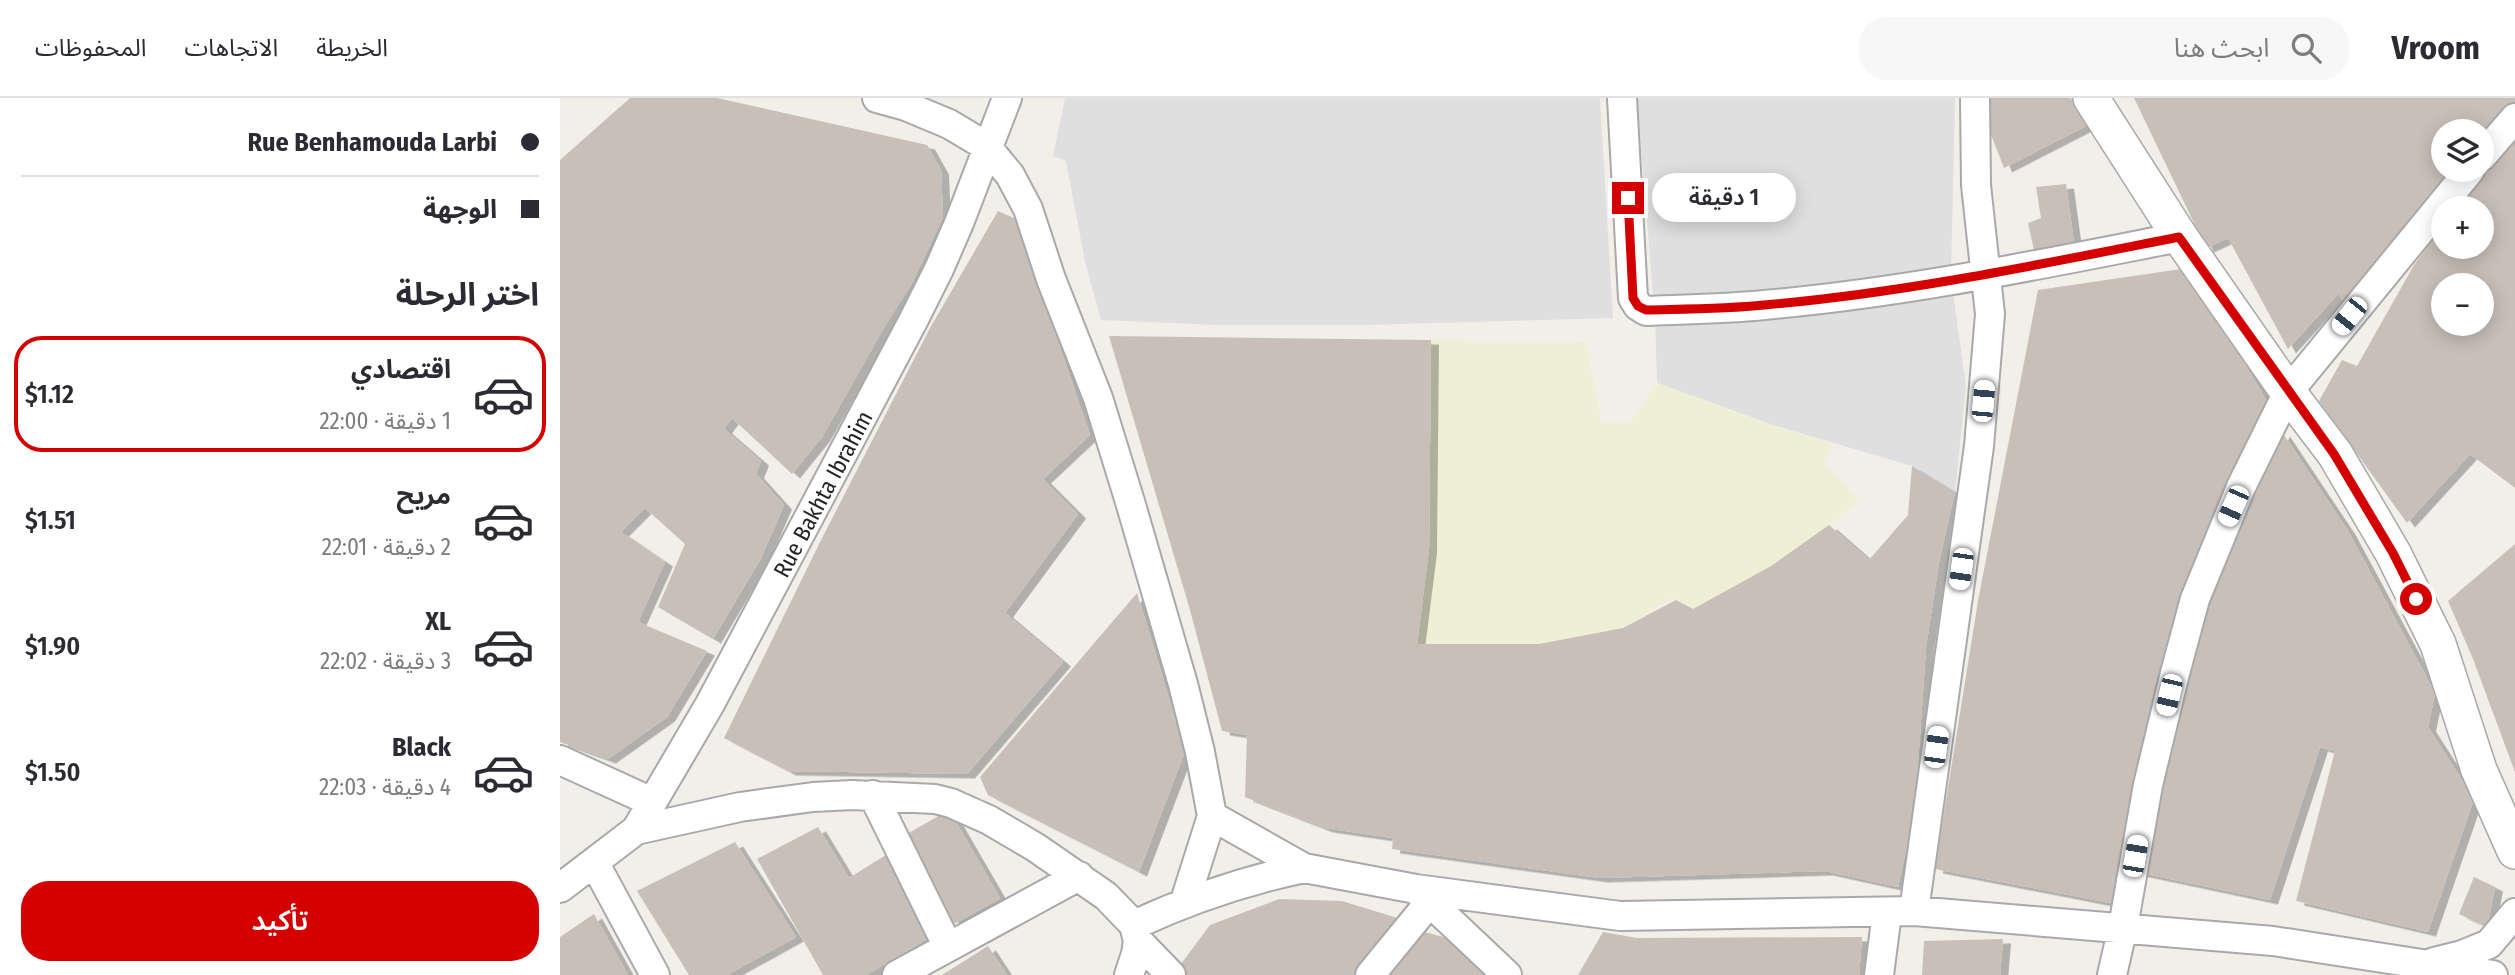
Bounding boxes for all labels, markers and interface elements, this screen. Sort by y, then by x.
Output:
search box [1859,17,2349,80]
text: Vroom [2391,28,2480,68]
icon: search [2287,29,2325,67]
text: ابحث هنا [2174,33,2269,64]
text: المحفوظات [35,34,146,62]
text: الاتجاهات [184,34,278,62]
text: الخريطة [316,34,388,62]
map controls [2431,119,2494,336]
button: layers [2431,119,2494,182]
text: Rue Benhamouda Larbi [247,127,497,158]
callout: 1 دقيقة [1652,174,1796,222]
route end [1612,182,1644,214]
text: 1 دقيقة [1689,183,1759,211]
text: الوجهة [423,194,497,225]
button: + [2431,196,2494,259]
button: − [2431,273,2494,336]
text: اختر الرحلة [396,275,539,313]
car [2328,293,2371,339]
text: اقتصادي [351,354,451,385]
icon: car [472,363,535,426]
text: $1.12 [25,379,74,410]
car [1971,379,1996,423]
street label: Rue Bakhta Ibrahim [767,406,879,582]
text: 1 دقيقة · 22:00 [319,407,451,435]
text: مريح [396,480,451,511]
car [2215,483,2252,529]
icon: car [472,489,535,552]
text: $1.51 [25,505,76,536]
text: 2 دقيقة · 22:01 [322,533,451,561]
car [1948,547,1975,591]
route start [2400,583,2432,615]
text: XL [425,606,451,637]
icon: car [472,615,535,678]
text: $1.90 [25,631,80,662]
text: 3 دقيقة · 22:02 [320,647,451,675]
car [2155,672,2184,718]
car [1923,725,1950,769]
text: Black [392,732,451,763]
icon: car [472,741,535,804]
text: $1.50 [25,757,81,788]
text: 4 دقيقة · 22:03 [319,773,451,801]
car [2122,833,2149,879]
button: تأكيد [21,881,539,961]

